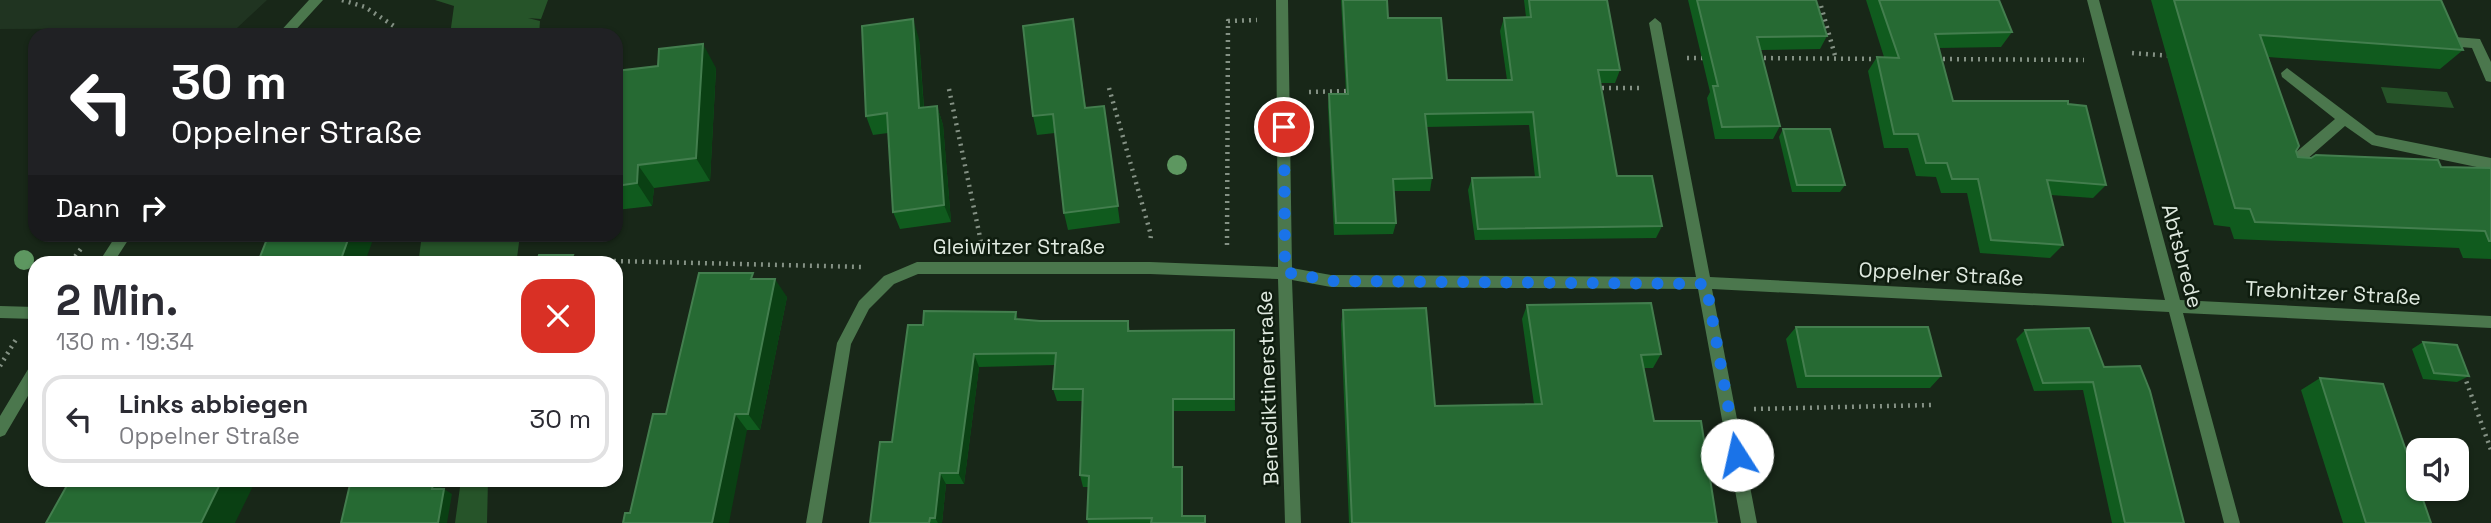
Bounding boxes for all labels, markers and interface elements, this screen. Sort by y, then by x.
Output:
text: 30 m [171,51,287,113]
icon: left [56,56,147,147]
pin [1254,97,1314,157]
icon: arrive [1265,108,1303,146]
text: Oppelner Straße [171,112,423,152]
icon: right [134,189,172,227]
text: Dann [56,191,120,225]
street label: Abtsbrede [2156,201,2209,311]
street label: Gleiwitzer Straße [933,233,1105,260]
street label: Oppelner Straße [1858,256,2024,291]
text: 2 Min. [56,274,178,327]
street label: Trebnitzer Straße [2244,274,2422,311]
button: close [521,279,595,353]
street label: Benediktinerstraße [1251,290,1284,486]
text: 130 m · 19:34 [56,327,194,357]
text: Links abbiegen [119,387,308,421]
icon: left [60,400,98,438]
text: 30 m [530,402,591,436]
position arrow [1700,418,1774,492]
text: Oppelner Straße [119,421,300,451]
map controls [2406,438,2469,501]
button: sound [2406,438,2469,501]

